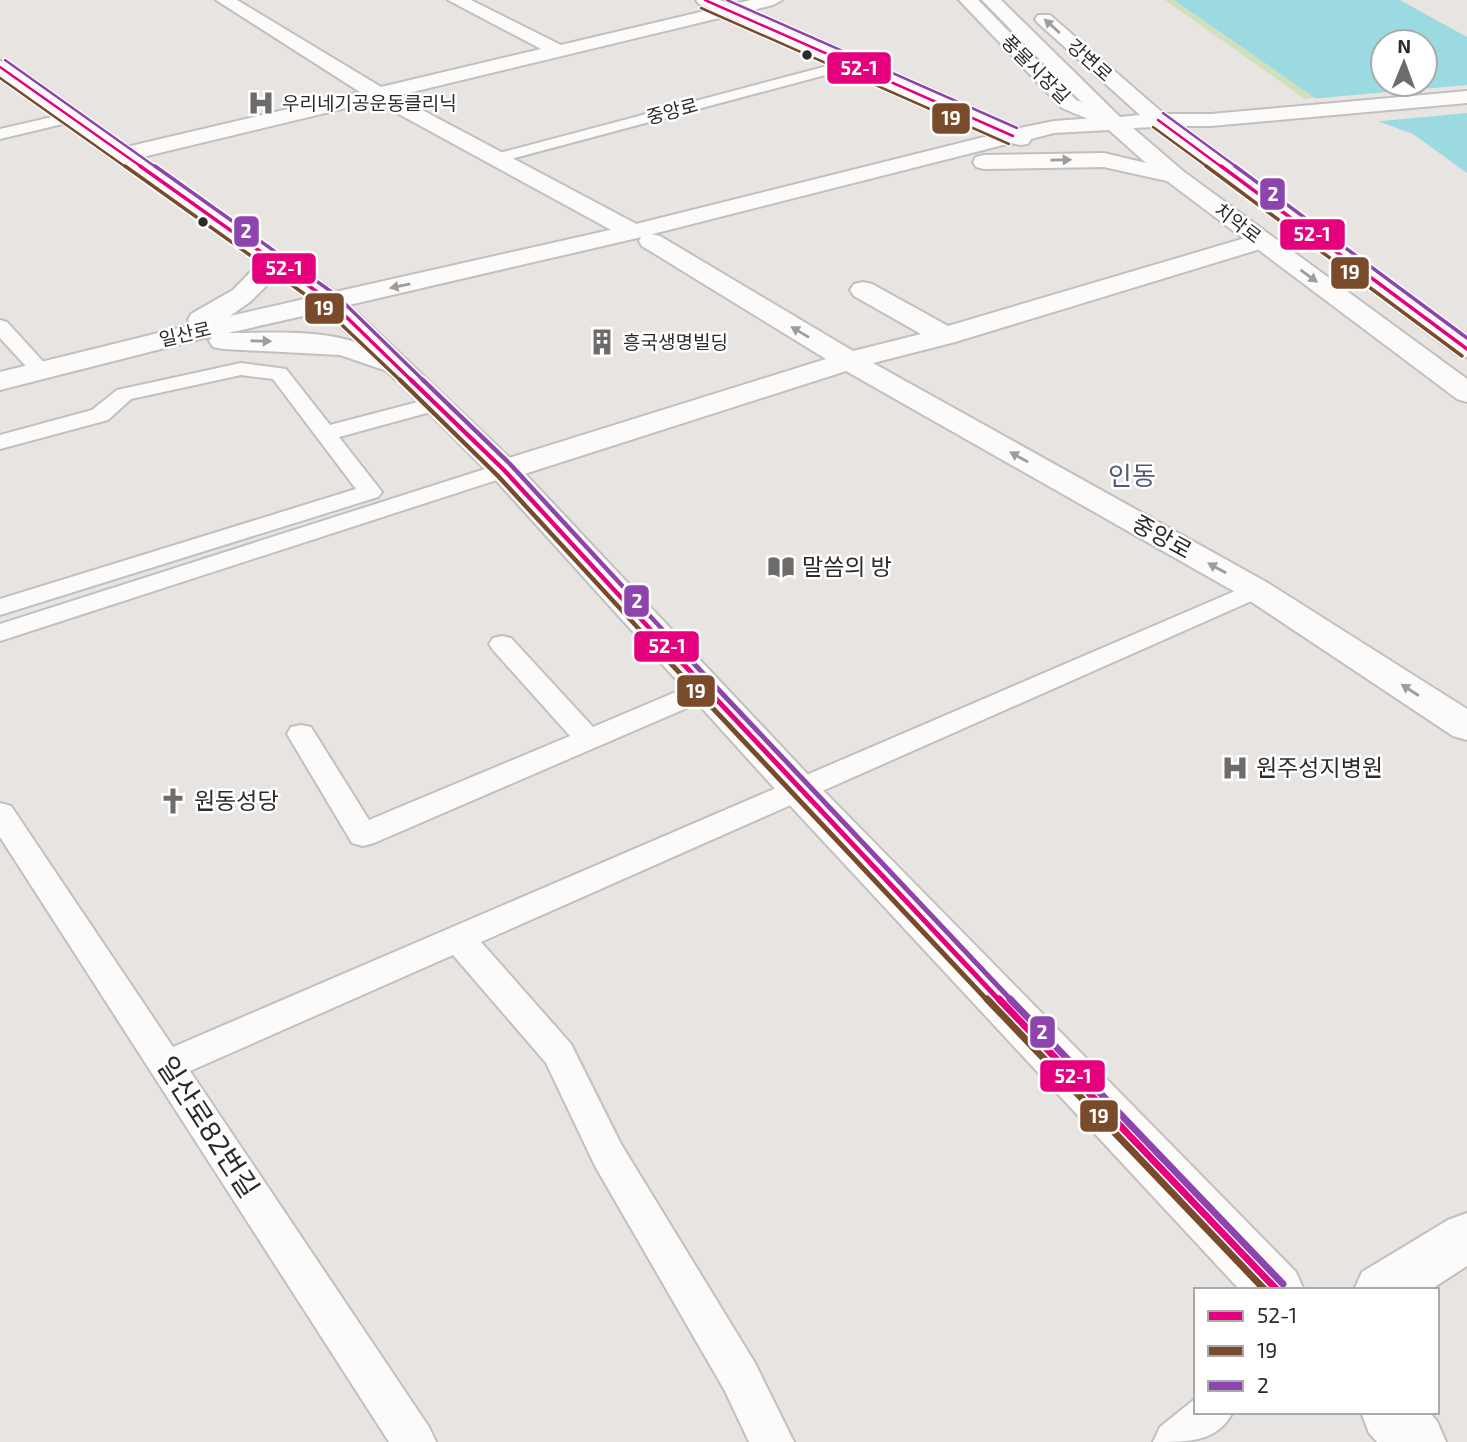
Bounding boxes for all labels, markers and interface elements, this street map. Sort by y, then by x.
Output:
one-way arrow [1043,18,1061,34]
north arrow [1369,28,1439,98]
street label: 풍물시장길 [997,30,1075,108]
street label: 강변로 [1063,34,1118,86]
text: N [1397,34,1411,57]
unlabelled marker [800,48,814,62]
line badge: 52-1 [826,51,892,85]
text: 52-1 [841,56,878,79]
hospital icon: 우리네기공운동클리닉 [246,88,276,118]
place label: 우리네기공운동클리닉 [282,91,457,114]
street label: 중앙로 [644,93,700,128]
line badge: 19 [931,102,971,135]
text: 19 [941,106,961,129]
one-way arrow [1050,155,1072,166]
line badge: 2 [1259,177,1286,211]
text: 2 [1267,182,1279,205]
street label: 치악로 [1210,198,1266,248]
unlabelled marker [196,215,210,229]
line badge: 2 [233,215,260,248]
line badge: 52-1 [1279,218,1346,251]
text: 2 [240,219,252,242]
text: 52-1 [1294,222,1331,245]
line badge: 52-1 [251,252,317,285]
text: 52-1 [266,256,303,279]
line badge: 19 [1330,256,1370,290]
text: 19 [1340,260,1360,283]
one-way arrow [1299,268,1317,283]
one-way arrow [389,280,411,291]
line badge: 19 [304,292,345,325]
text: 19 [314,296,334,319]
street label: 일산로 [157,316,213,351]
one-way arrow [791,325,810,338]
building icon: 흥국생명빌딩 [587,327,617,357]
place label: 흥국생명빌딩 [623,330,728,353]
one-way arrow [250,336,272,347]
one-way arrow [1009,451,1029,463]
district label: 인동 [1108,459,1156,490]
street label: 중앙로 [1128,508,1197,564]
library icon: 말씀의 방 [766,552,796,582]
place label: 말씀의 방 [802,552,892,580]
one-way arrow [1208,562,1227,574]
line badge: 2 [623,584,650,618]
text: 2 [631,589,643,612]
line badge: 52-1 [633,630,700,663]
text: 52-1 [649,634,686,657]
line badge: 19 [676,674,716,708]
text: 19 [686,679,706,702]
one-way arrow [1400,683,1419,696]
hospital icon: 원주성지병원 [1220,753,1250,783]
place label: 원주성지병원 [1256,753,1383,781]
church icon: 원동성당 [158,786,188,816]
place label: 원동성당 [194,786,279,814]
line badge: 2 [1029,1015,1056,1049]
text: 2 [1036,1020,1048,1043]
street label: 일산로82번길 [151,1049,267,1203]
line badge: 52-1 [1039,1059,1106,1093]
text: 52-1 [1055,1064,1092,1087]
line badge: 19 [1079,1099,1119,1133]
text: 19 [1089,1104,1109,1127]
legend [1194,1288,1439,1414]
text: 52-1 [1257,1302,1297,1327]
text: 19 [1257,1337,1277,1362]
text: 2 [1257,1372,1269,1397]

